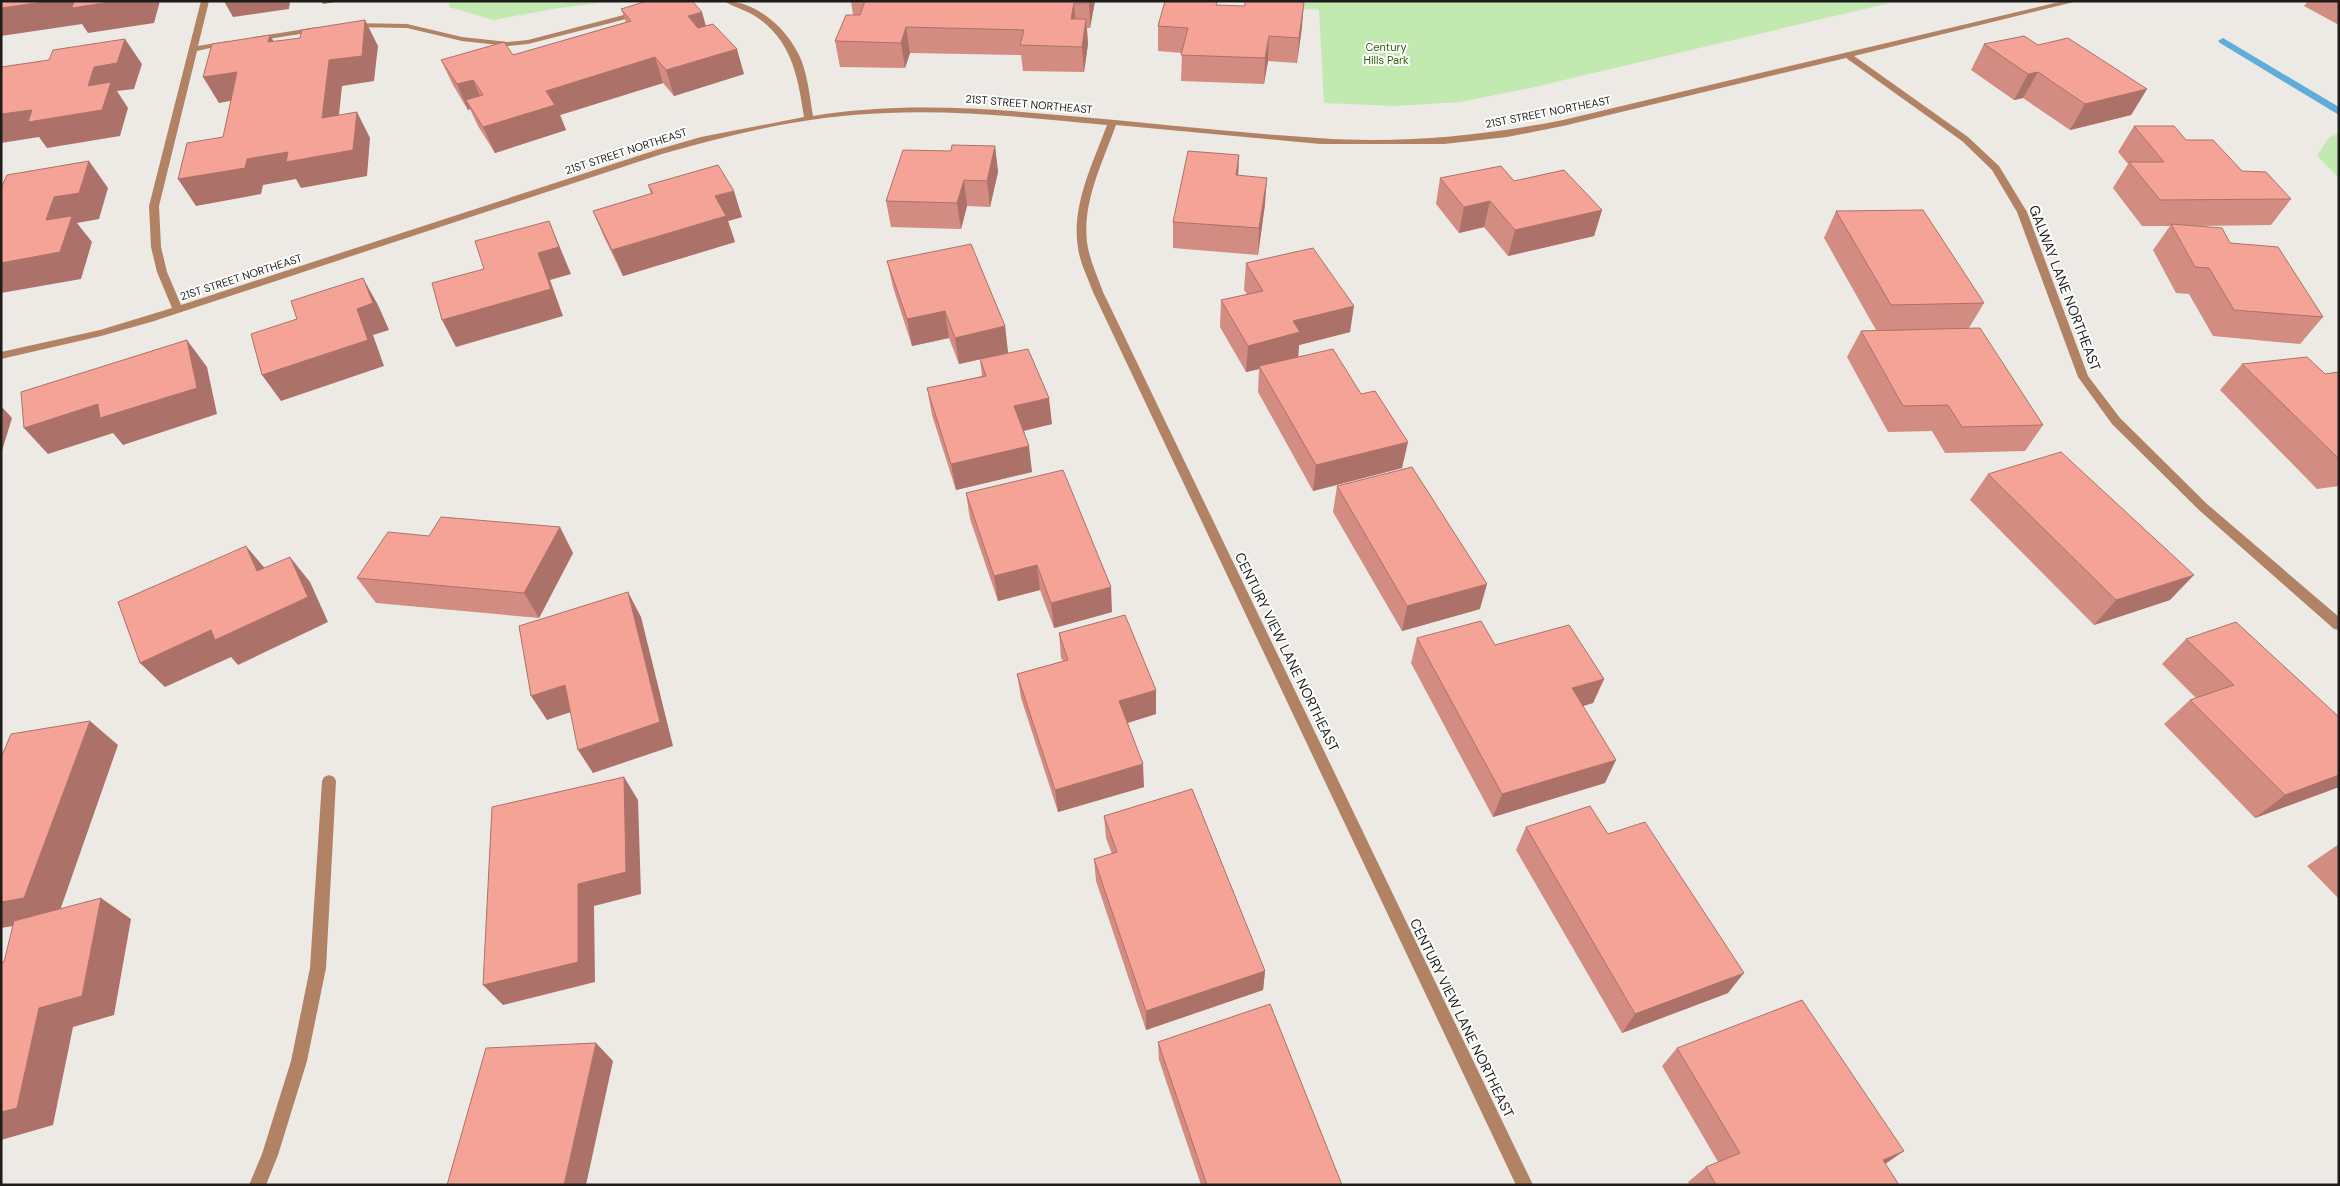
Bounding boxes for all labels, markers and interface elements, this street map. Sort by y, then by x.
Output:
park label: Century Hills Park [1363,40,1409,67]
street label: 21ST STREET NORTHEAST [965,91,1093,117]
street label: 21ST STREET NORTHEAST [1484,93,1612,131]
street label: 21ST STREET NORTHEAST [563,125,689,177]
street label: GALWAY LANE NORTHEAST [2025,203,2105,374]
street label: 21ST STREET NORTHEAST [178,251,304,303]
street label: CENTURY VIEW LANE NORTHEAST [1231,549,1343,755]
street label: CENTURY VIEW LANE NORTHEAST [1406,915,1518,1121]

